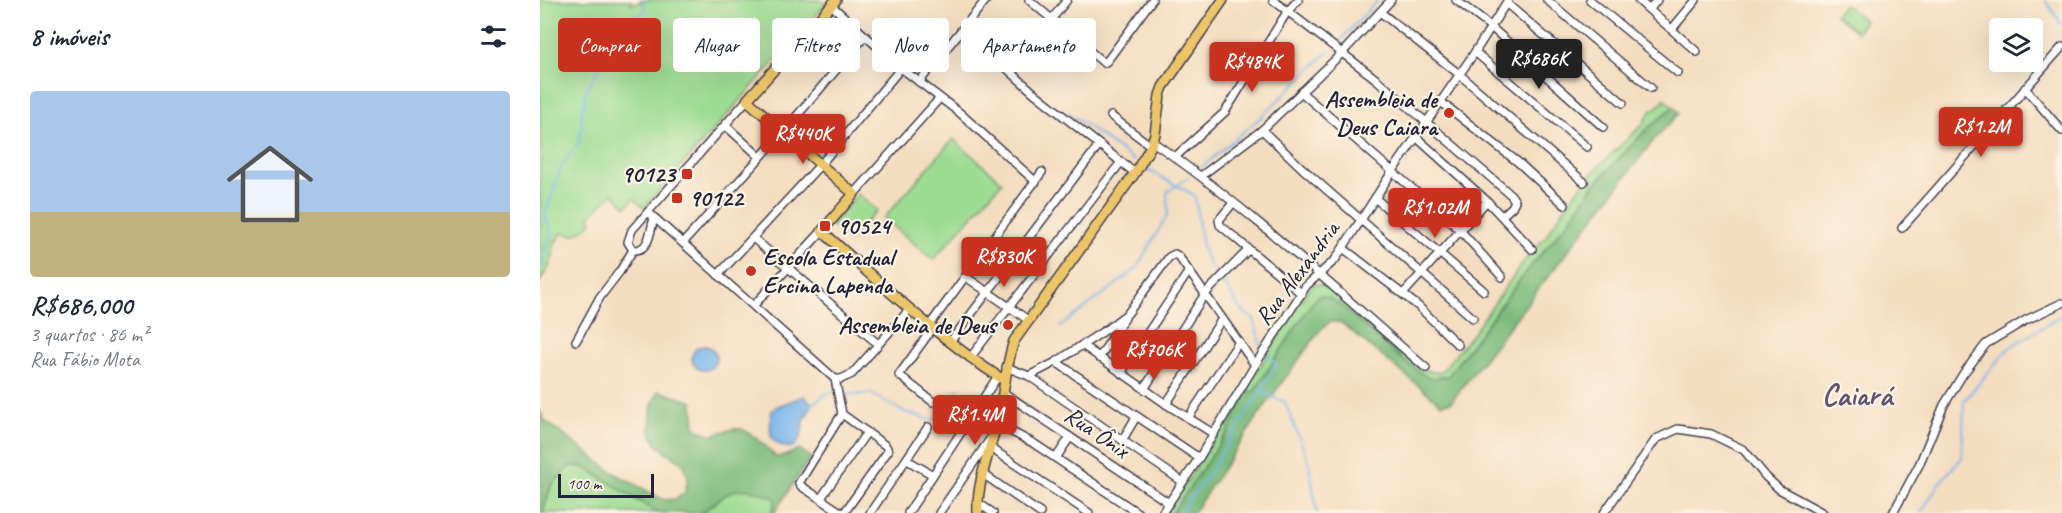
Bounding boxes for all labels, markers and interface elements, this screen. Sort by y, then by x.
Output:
chip: Comprar [558,18,661,72]
chip: Alugar [673,18,760,72]
chip: Filtros [772,18,860,72]
chip: Novo [872,18,949,72]
chip: Apartamento [961,18,1096,72]
map controls [1989,18,2043,72]
button: layers [1989,18,2043,72]
text: 8 imóveis [30,20,109,53]
icon: filters [477,20,510,53]
pin: R$686K [1490,39,1588,90]
pin: R$484K [1203,42,1301,93]
text: R$686K [1510,46,1568,71]
text: R$484K [1223,49,1281,74]
place label: Assembleia de Deus Caiara [1325,84,1439,142]
marker: Assembleia de Deus Caiara [1442,106,1456,120]
pin: R$1.2M [1932,107,2030,158]
pin: R$440K [754,114,852,165]
text: R$1.2M [1953,114,2009,139]
text: R$440K [774,121,832,146]
icon: home [216,130,324,238]
place label: 90123 [621,159,677,189]
marker: 90123 [680,167,694,181]
place label: 90122 [689,183,745,213]
pin: R$1.02M [1380,188,1490,239]
marker: 90122 [670,191,684,205]
text: R$1.02M [1402,195,1468,220]
place label: 90524 [837,211,894,241]
street label: Rua Alexandria [1248,213,1347,331]
marker: 90524 [818,219,832,233]
pin: R$830K [955,237,1053,288]
place label: Escola Estadual Ercina Lapenda [763,242,898,300]
text: R$830K [975,244,1033,269]
marker: Escola Estadual Ercina Lapenda [744,264,758,278]
text: R$686,000 [30,289,132,322]
place label: Assembleia de Deus [838,310,999,340]
marker: Assembleia de Deus [1001,318,1015,332]
text: 3 quartos · 86 m² [30,322,148,347]
pin: R$706K [1105,330,1203,381]
text: R$706K [1125,337,1183,362]
text: Rua Fábio Mota [30,347,140,372]
district label: Caiará [1822,376,1895,414]
pin: R$1.4M [926,395,1024,446]
street label: Rua Ônix [1059,399,1137,466]
text: R$1.4M [947,402,1003,427]
scale bar [558,471,654,498]
text: 100 m [567,474,601,494]

